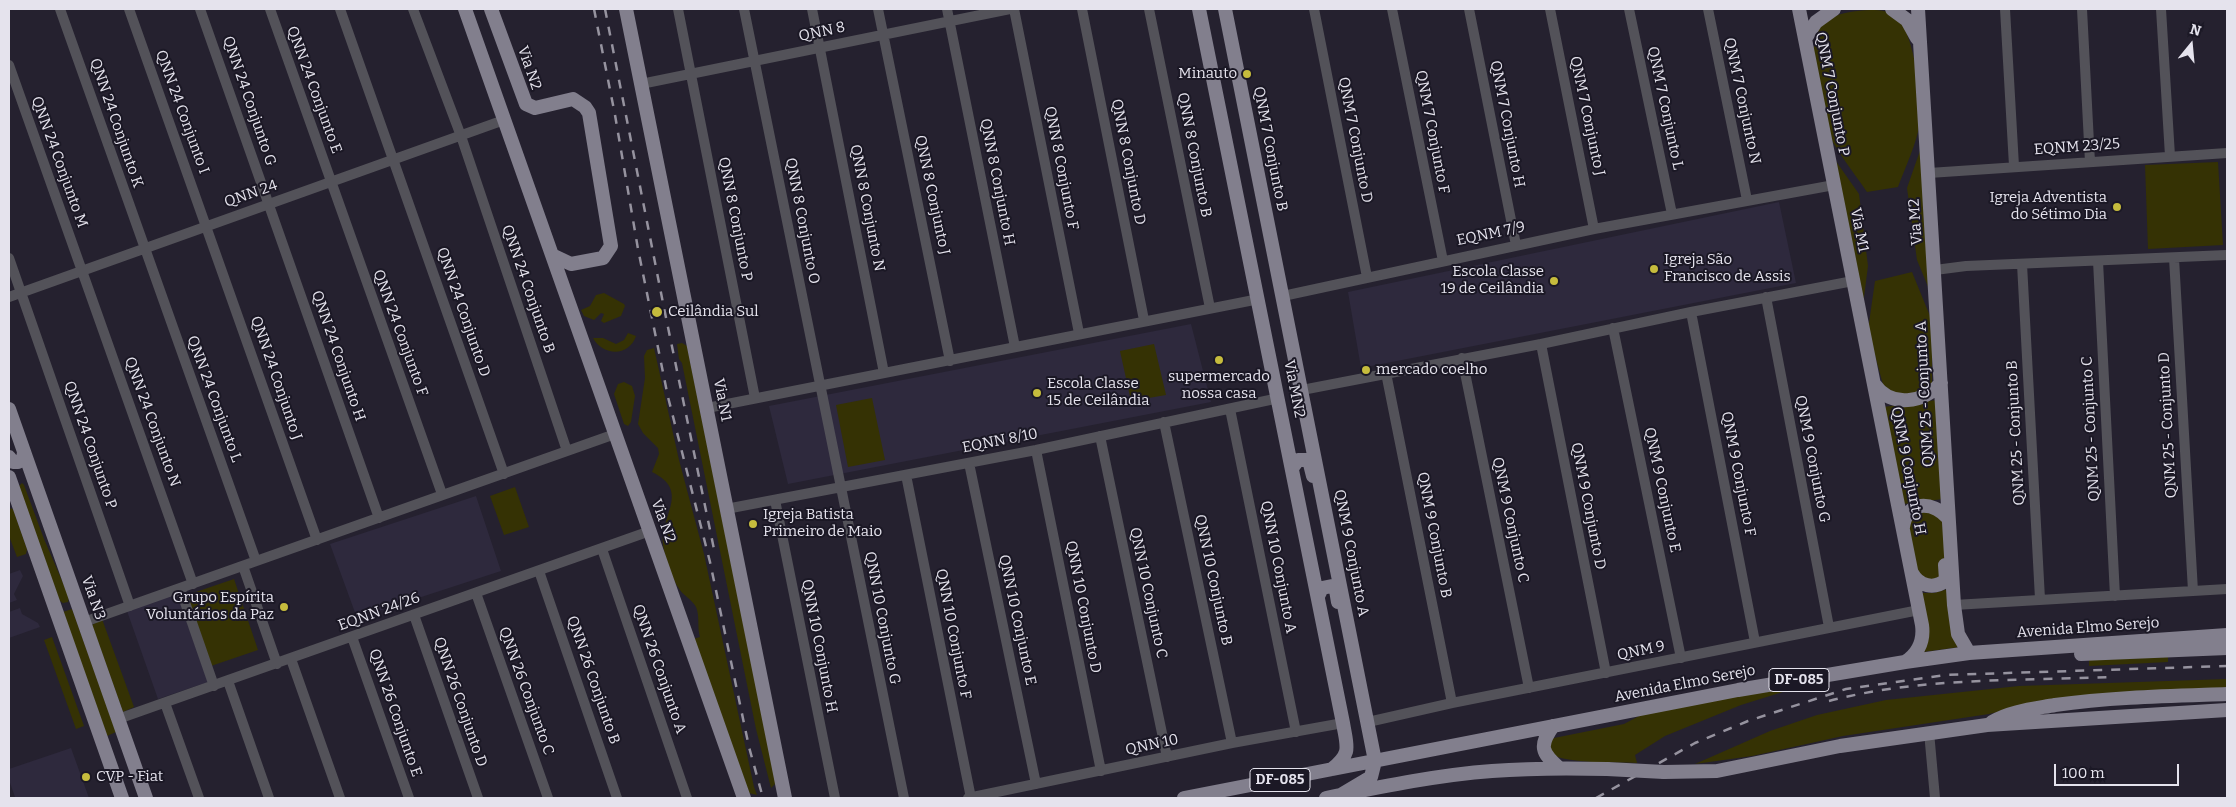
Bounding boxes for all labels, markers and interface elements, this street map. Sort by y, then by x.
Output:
street label: QNN 8 [797,18,847,46]
north arrow [2166,20,2216,70]
text: N [2188,20,2203,40]
street label: QNN 24 Conjunto E [283,24,345,156]
street label: QNM 7 Conjunto P [1811,30,1853,158]
street label: QNN 24 Conjunto G [218,34,280,168]
street label: QNM 7 Conjunto N [1720,36,1764,166]
street label: Via N2 [513,44,545,92]
street label: QNM 7 Conjunto L [1643,45,1687,171]
street label: QNN 24 Conjunto I [151,48,213,176]
street label: QNM 7 Conjunto J [1565,54,1609,178]
street label: QNN 24 Conjunto K [85,56,147,190]
street label: QNM 7 Conjunto H [1486,59,1528,189]
place label: Minauto [1178,65,1237,83]
marker: Minauto [1241,68,1253,80]
street label: QNM 7 Conjunto F [1411,69,1453,195]
street label: QNM 7 Conjunto D [1334,75,1376,205]
street label: QNM 7 Conjunto B [1249,85,1291,213]
street label: QNN 8 Conjunto B [1173,91,1215,219]
street label: QNN 24 Conjunto M [27,94,91,230]
street label: QNN 8 Conjunto D [1107,97,1149,227]
street label: QNN 8 Conjunto F [1040,105,1082,231]
street label: QNN 8 Conjunto H [976,117,1018,247]
street label: QNN 8 Conjunto J [910,133,954,257]
street label: EQNM 23/25 [2033,135,2121,159]
street label: QNN 8 Conjunto N [846,143,888,273]
street label: QNN 8 Conjunto P [714,155,756,283]
street label: QNN 8 Conjunto O [781,156,823,286]
street label: QNN 24 [222,177,280,211]
place label: Igreja Adventista do Sétimo Dia [1989,189,2107,224]
street label: Via M2 [1905,198,1927,246]
marker: Igreja Adventista do Sétimo Dia [2111,201,2123,213]
street label: Via M1 [1846,206,1872,254]
street label: EQNM 7/9 [1455,218,1527,250]
street label: QNN 24 Conjunto B [498,222,558,356]
street label: QNN 24 Conjunto D [432,245,494,379]
place label: Igreja São Francisco de Assis [1664,251,1791,286]
place label: Escola Classe 19 de Ceilândia [1441,263,1544,298]
marker: Igreja São Francisco de Assis [1648,263,1660,275]
street label: QNN 24 Conjunto F [369,267,431,399]
marker: Escola Classe 19 de Ceilândia [1548,275,1560,287]
street label: QNN 24 Conjunto H [307,288,369,424]
place label: Ceilândia Sul [668,303,759,321]
marker: Ceilândia Sul [650,305,664,319]
street label: QNN 24 Conjunto J [246,314,306,442]
street label: QNM 25 - Conjunto A [1912,320,1938,468]
street label: QNN 24 Conjunto L [183,333,245,465]
street label: QNM 25 - Conjunto D [2155,351,2181,499]
marker: supermercado nossa casa [1213,354,1225,366]
street label: QNN 24 Conjunto N [120,355,184,489]
street label: QNM 25 - Conjunto C [2078,356,2104,502]
street label: Via MN2 [1280,359,1308,419]
street label: QNM 25 - Conjunto B [2003,360,2029,506]
place label: mercado coelho [1376,361,1487,379]
marker: mercado coelho [1360,364,1372,376]
place label: supermercado nossa casa [1168,368,1270,403]
place label: Escola Classe 15 de Ceilândia [1047,375,1149,410]
street label: Via N1 [709,377,735,423]
street label: QNN 24 Conjunto P [60,379,120,511]
marker: Escola Classe 15 de Ceilândia [1031,387,1043,399]
street label: QNM 9 Conjunto G [1791,394,1833,524]
street label: QNM 9 Conjunto H [1887,405,1929,537]
street label: QNM 9 Conjunto F [1717,410,1759,538]
street label: EQNN 8/10 [961,425,1039,457]
street label: QNM 9 Conjunto E [1640,426,1684,554]
street label: QNM 9 Conjunto D [1567,441,1609,571]
street label: QNM 9 Conjunto C [1488,455,1532,585]
street label: QNM 9 Conjunto B [1413,470,1455,600]
street label: QNM 9 Conjunto A [1330,488,1372,618]
street label: Via N2 [647,497,679,545]
street label: QNN 10 Conjunto A [1256,499,1300,635]
place label: Igreja Batista Primeiro de Maio [763,506,882,541]
street label: QNN 10 Conjunto B [1190,513,1236,647]
marker: Igreja Batista Primeiro de Maio [747,518,759,530]
street label: QNN 10 Conjunto C [1125,526,1171,660]
street label: QNN 10 Conjunto D [1061,539,1105,675]
street label: QNN 10 Conjunto G [860,550,904,686]
street label: QNN 10 Conjunto E [994,553,1040,687]
street label: QNN 10 Conjunto F [932,567,974,701]
street label: Via N3 [77,574,109,622]
street label: QNN 10 Conjunto H [797,578,841,714]
place label: Grupo Espírita Voluntários da Paz [146,589,274,624]
street label: EQNN 24/26 [336,589,422,635]
marker: Grupo Espírita Voluntários da Paz [278,601,290,613]
street label: QNN 26 Conjunto A [628,602,690,736]
street label: QNN 26 Conjunto B [563,613,623,747]
street label: Avenida Elmo Serejo [2016,614,2160,642]
street label: QNN 26 Conjunto C [494,625,558,757]
street label: QNN 26 Conjunto D [429,635,491,769]
street label: QNM 9 [1615,637,1667,665]
street label: QNN 26 Conjunto E [365,647,425,779]
street label: Avenida Elmo Serejo [1613,662,1757,706]
road number: DF-085 [1769,668,1829,692]
street label: QNN 10 [1124,731,1180,759]
scale bar [2056,754,2181,786]
text: 100 m [2062,764,2105,782]
place label: CVP - Fiat [96,768,163,786]
road number: DF-085 [1250,768,1310,792]
marker: CVP - Fiat [80,771,92,783]

